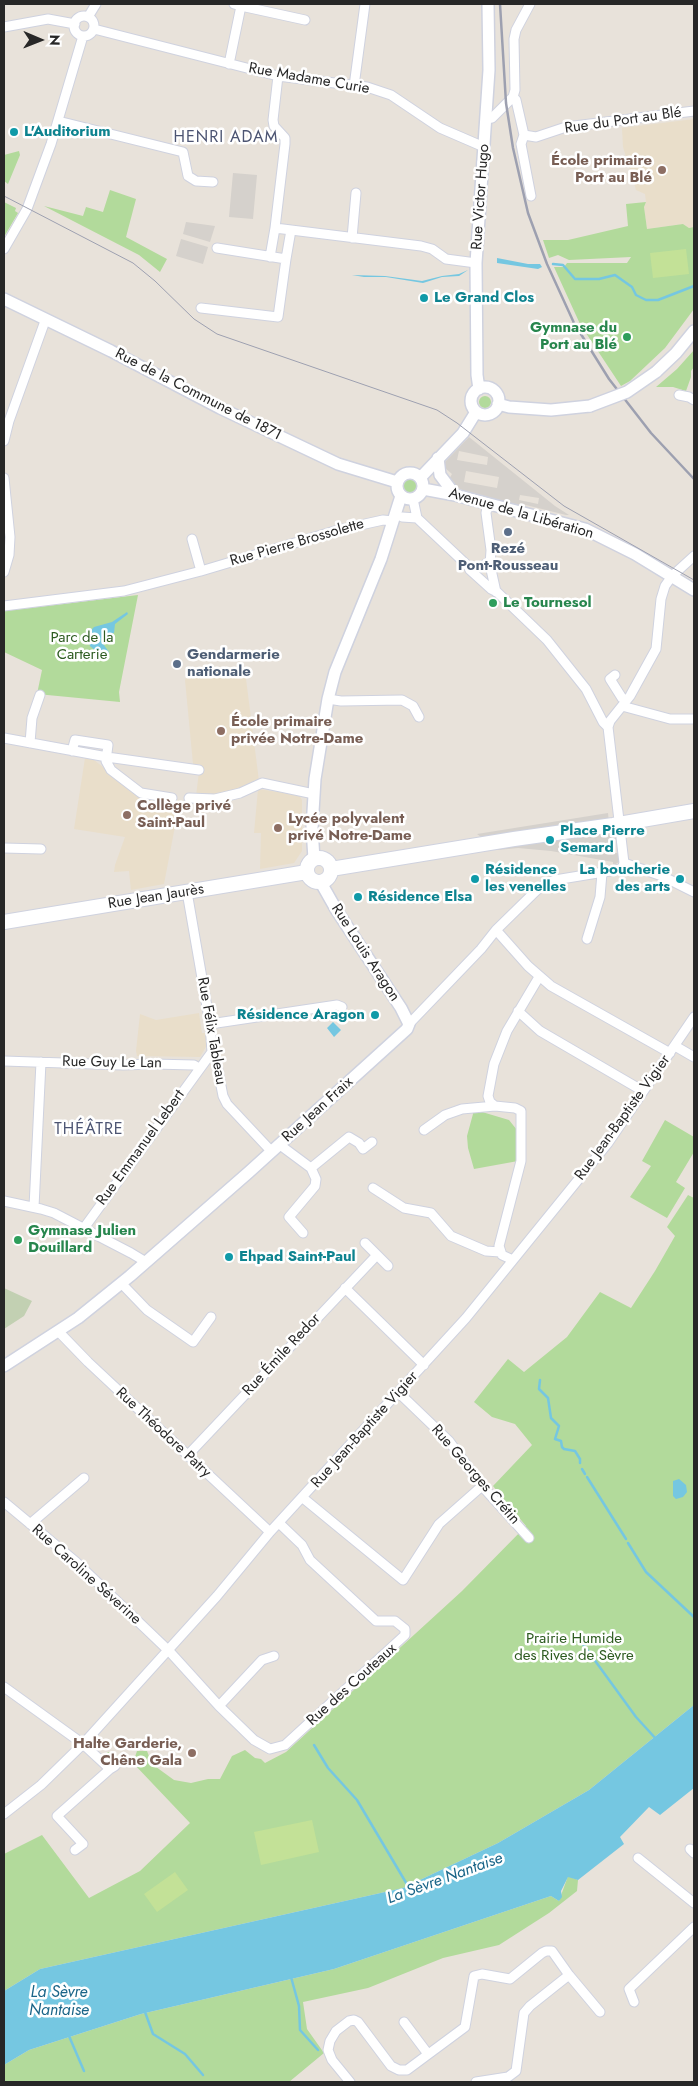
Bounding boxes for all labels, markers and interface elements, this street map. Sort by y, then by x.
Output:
north arrow [15,15,65,65]
text: N [45,35,65,46]
street label: Rue Madame Curie [247,60,371,98]
street label: Rue du Port au Blé [563,104,683,138]
place label: L'Auditorium [24,123,111,141]
marker: L'Auditorium [8,126,20,138]
district label: HENRI ADAM [172,128,280,148]
street label: Rue Victor Hugo [468,143,494,251]
place label: École primaire Port au Blé [551,152,652,187]
marker: École primaire Port au Blé [656,164,668,176]
place label: Le Grand Clos [434,289,534,307]
marker: Le Grand Clos [418,292,430,304]
place label: Gymnase du Port au Blé [530,319,617,354]
marker: Gymnase du Port au Blé [621,331,633,343]
street label: Rue de la Commune de 1871 [112,345,284,445]
street label: Avenue de la Libération [446,485,596,543]
street label: Rue Pierre Brossolette [228,515,366,571]
marker: Rezé Pont-Rousseau [502,526,514,538]
place label: Rezé Pont-Rousseau [458,540,558,575]
place label: Le Tournesol [503,594,592,612]
marker: Le Tournesol [487,597,499,609]
park label: Parc de la Carterie [50,629,114,664]
place label: Gendarmerie nationale [187,646,280,681]
marker: Gendarmerie nationale [171,658,183,670]
place label: École primaire privée Notre-Dame [231,713,363,748]
marker: École primaire privée Notre-Dame [215,725,227,737]
place label: Collège privé Saint-Paul [137,797,231,832]
marker: Collège privé Saint-Paul [121,809,133,821]
place label: Lycée polyvalent privé Notre-Dame [288,810,412,845]
marker: Lycée polyvalent privé Notre-Dame [272,822,284,834]
place label: Place Pierre Semard [560,822,645,857]
marker: Place Pierre Semard [544,834,556,846]
place label: Résidence les venelles [485,861,566,896]
place label: La boucherie des arts [579,861,670,896]
marker: Résidence les venelles [469,873,481,885]
marker: La boucherie des arts [674,873,686,885]
street label: Rue Jean Jaurès [107,881,205,913]
place label: Résidence Elsa [368,888,472,906]
marker: Résidence Elsa [352,891,364,903]
street label: Rue Louis Aragon [327,901,403,1005]
street label: Rue Félix Tableau [193,976,229,1086]
place label: Résidence Aragon [237,1006,365,1024]
marker: Résidence Aragon [369,1009,381,1021]
street label: Rue Jean-Baptiste Vigier [571,1052,675,1184]
street label: Rue Guy Le Lan [62,1053,162,1073]
street label: Rue Jean Fraix [279,1073,357,1147]
street label: Rue Emmanuel Lebert [93,1087,189,1209]
district label: THÉÂTRE [53,1120,125,1140]
place label: Gymnase Julien Douillard [28,1222,136,1257]
marker: Gymnase Julien Douillard [12,1234,24,1246]
place label: Ehpad Saint-Paul [239,1248,356,1266]
marker: Ehpad Saint-Paul [223,1251,235,1263]
street label: Rue Émile Redor [239,1310,325,1400]
street label: Rue Jean-Baptiste Vigier [308,1368,422,1492]
street label: Rue Théodore Patry [112,1384,214,1482]
street label: Rue Georges Crétin [427,1422,523,1528]
street label: Rue Caroline Séverine [28,1521,144,1629]
park label: Prairie Humide des Rives de Sèvre [514,1630,634,1665]
street label: Rue des Couteaux [303,1640,401,1730]
place label: Halte Garderie, Chêne Gala [73,1735,182,1770]
marker: Halte Garderie, Chêne Gala [186,1747,198,1759]
water label: La Sèvre Nantaise [385,1849,505,1909]
water label: La Sèvre Nantaise [29,1983,89,2021]

